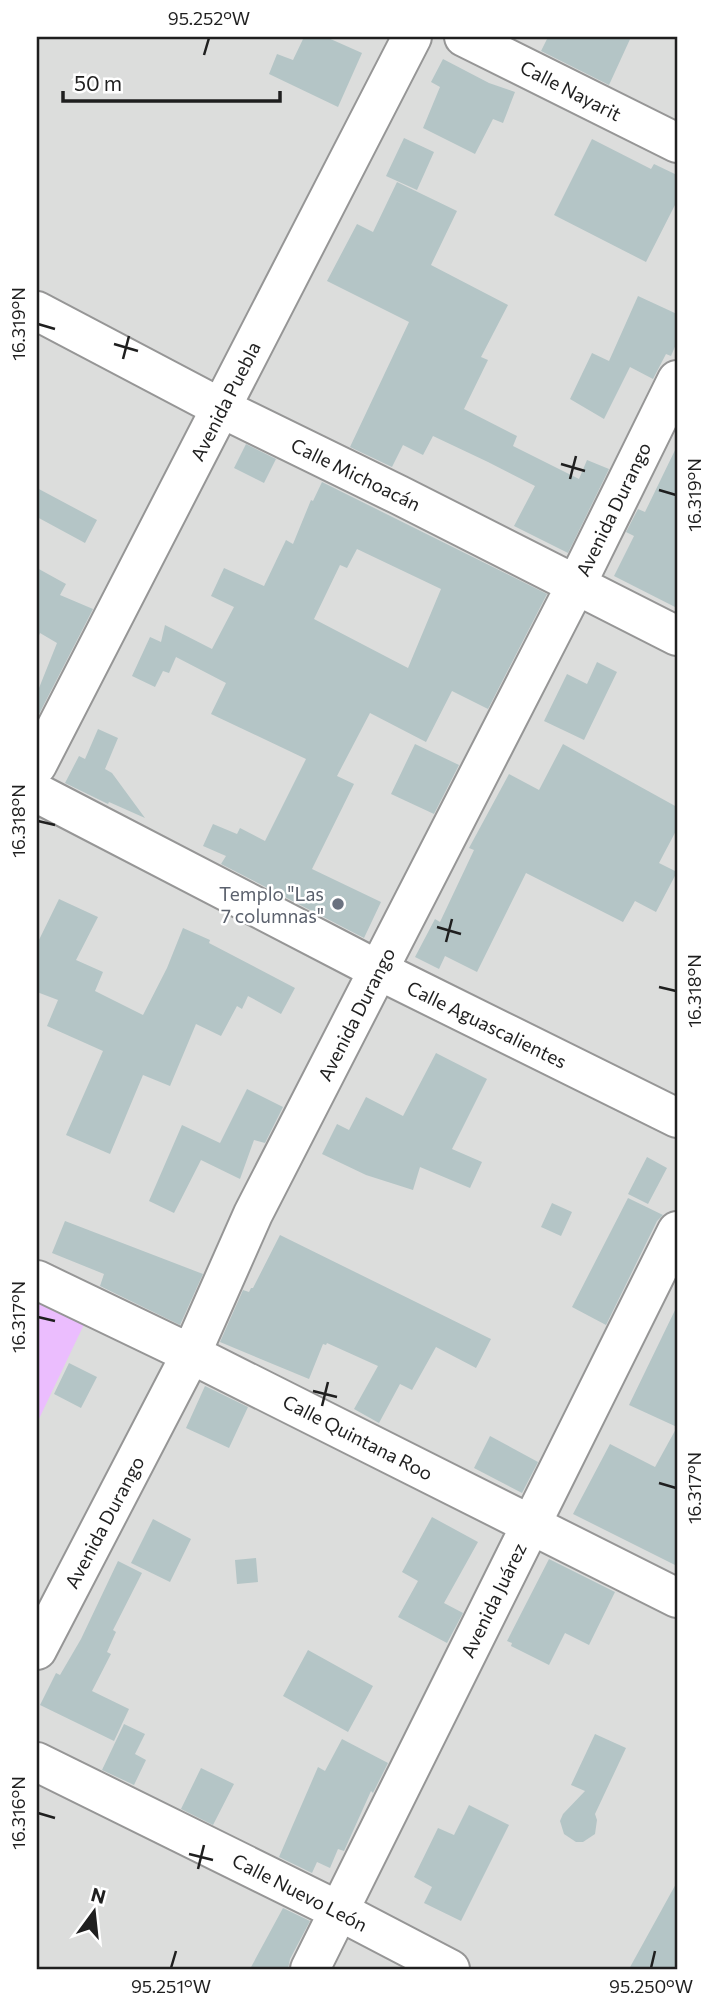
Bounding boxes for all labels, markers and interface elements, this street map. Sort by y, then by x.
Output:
text: 95.252°W [168,7,250,29]
street label: Calle Nayarit [517,55,625,125]
scale bar [63,60,280,104]
text: 50 m [74,70,122,95]
text: 16.319°N [7,287,29,361]
street label: Avenida Puebla [185,338,265,464]
street label: Calle Michoacán [288,433,424,515]
street label: Avenida Durango [571,438,655,580]
text: 16.319°N [683,458,705,532]
text: 16.318°N [7,784,29,858]
place label: Templo "Las 7 columnas" [219,882,324,927]
marker: Templo "Las 7 columnas" [330,896,346,912]
street label: Avenida Durango [313,944,399,1084]
text: 16.318°N [683,954,705,1028]
street label: Calle Aguascalientes [403,975,571,1073]
text: 16.317°N [7,1281,29,1353]
street label: Calle Quintana Roo [279,1389,437,1485]
street label: Avenida Durango [59,1452,149,1592]
text: 16.317°N [683,1452,705,1524]
street label: Avenida Juárez [455,1539,531,1661]
text: 16.316°N [7,1776,29,1850]
street label: Calle Nuevo León [229,1848,371,1936]
north arrow [60,1876,130,1946]
text: N [89,1882,108,1908]
text: 95.251°W [131,1975,211,1997]
text: 95.250°W [609,1975,693,1997]

